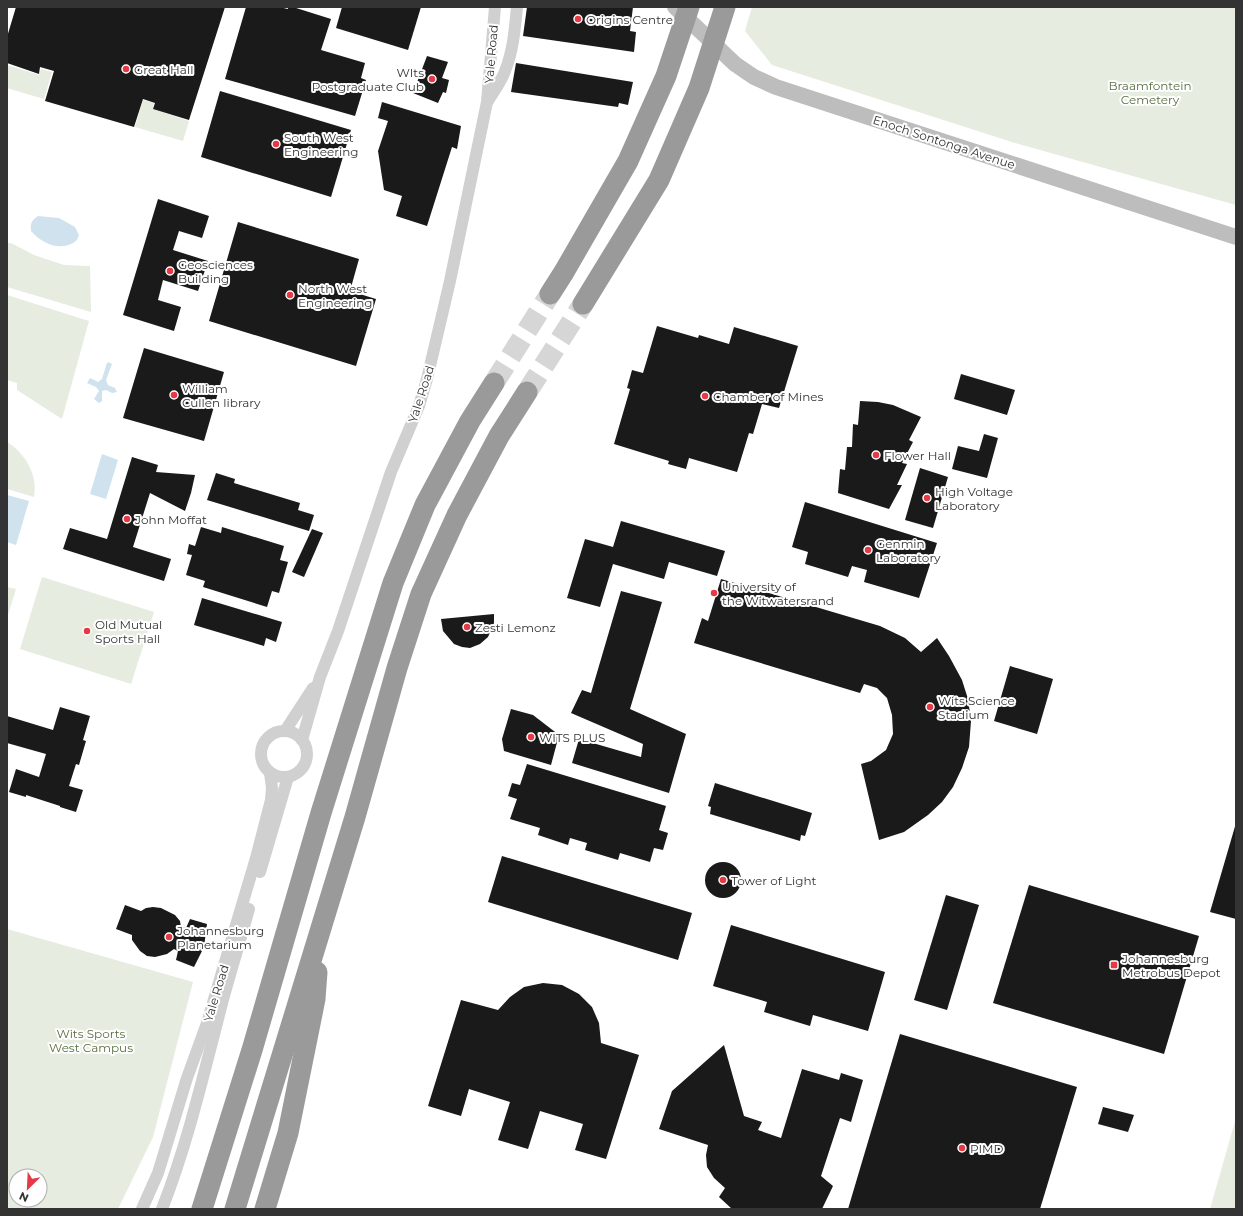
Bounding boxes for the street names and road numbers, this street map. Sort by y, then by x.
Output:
street label: Yale Road [481,24,501,84]
street label: Enoch Sontonga Avenue [871,112,1017,172]
street label: Yale Road [405,364,437,424]
street label: Yale Road [200,963,232,1023]

